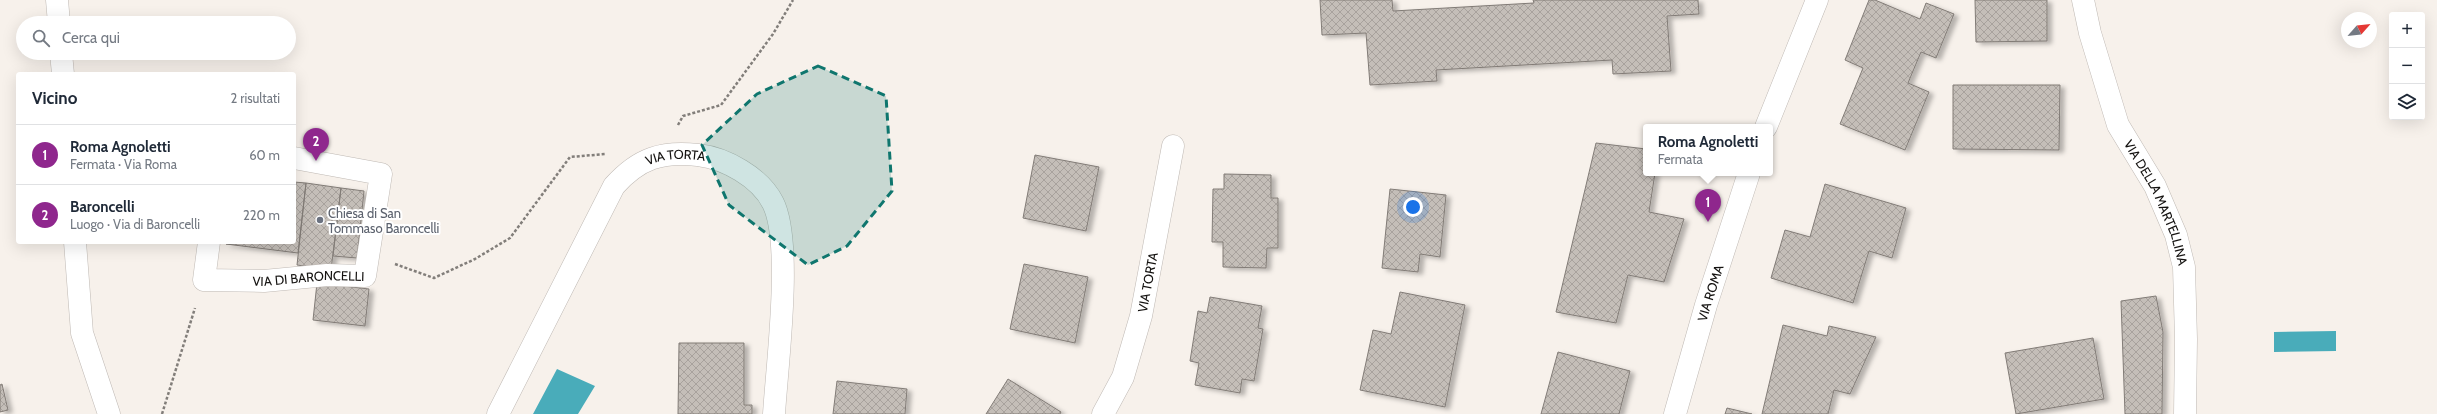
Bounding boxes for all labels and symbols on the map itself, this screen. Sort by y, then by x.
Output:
north arrow [2341,12,2377,48]
pin: 2 [303,128,329,161]
street label: VIA DELLA MARTELLINA [2121,137,2191,267]
street label: VIA TORTA [643,146,707,168]
pin: 1 [1695,189,1721,222]
your location [1403,197,1423,217]
place label: Chiesa di San Tommaso Baroncelli [328,205,439,236]
marker: Chiesa di San Tommaso Baroncelli [315,215,325,225]
street label: VIA TORTA [1134,251,1161,314]
street label: VIA ROMA [1694,263,1727,323]
street label: VIA DI BARONCELLI [252,267,365,289]

